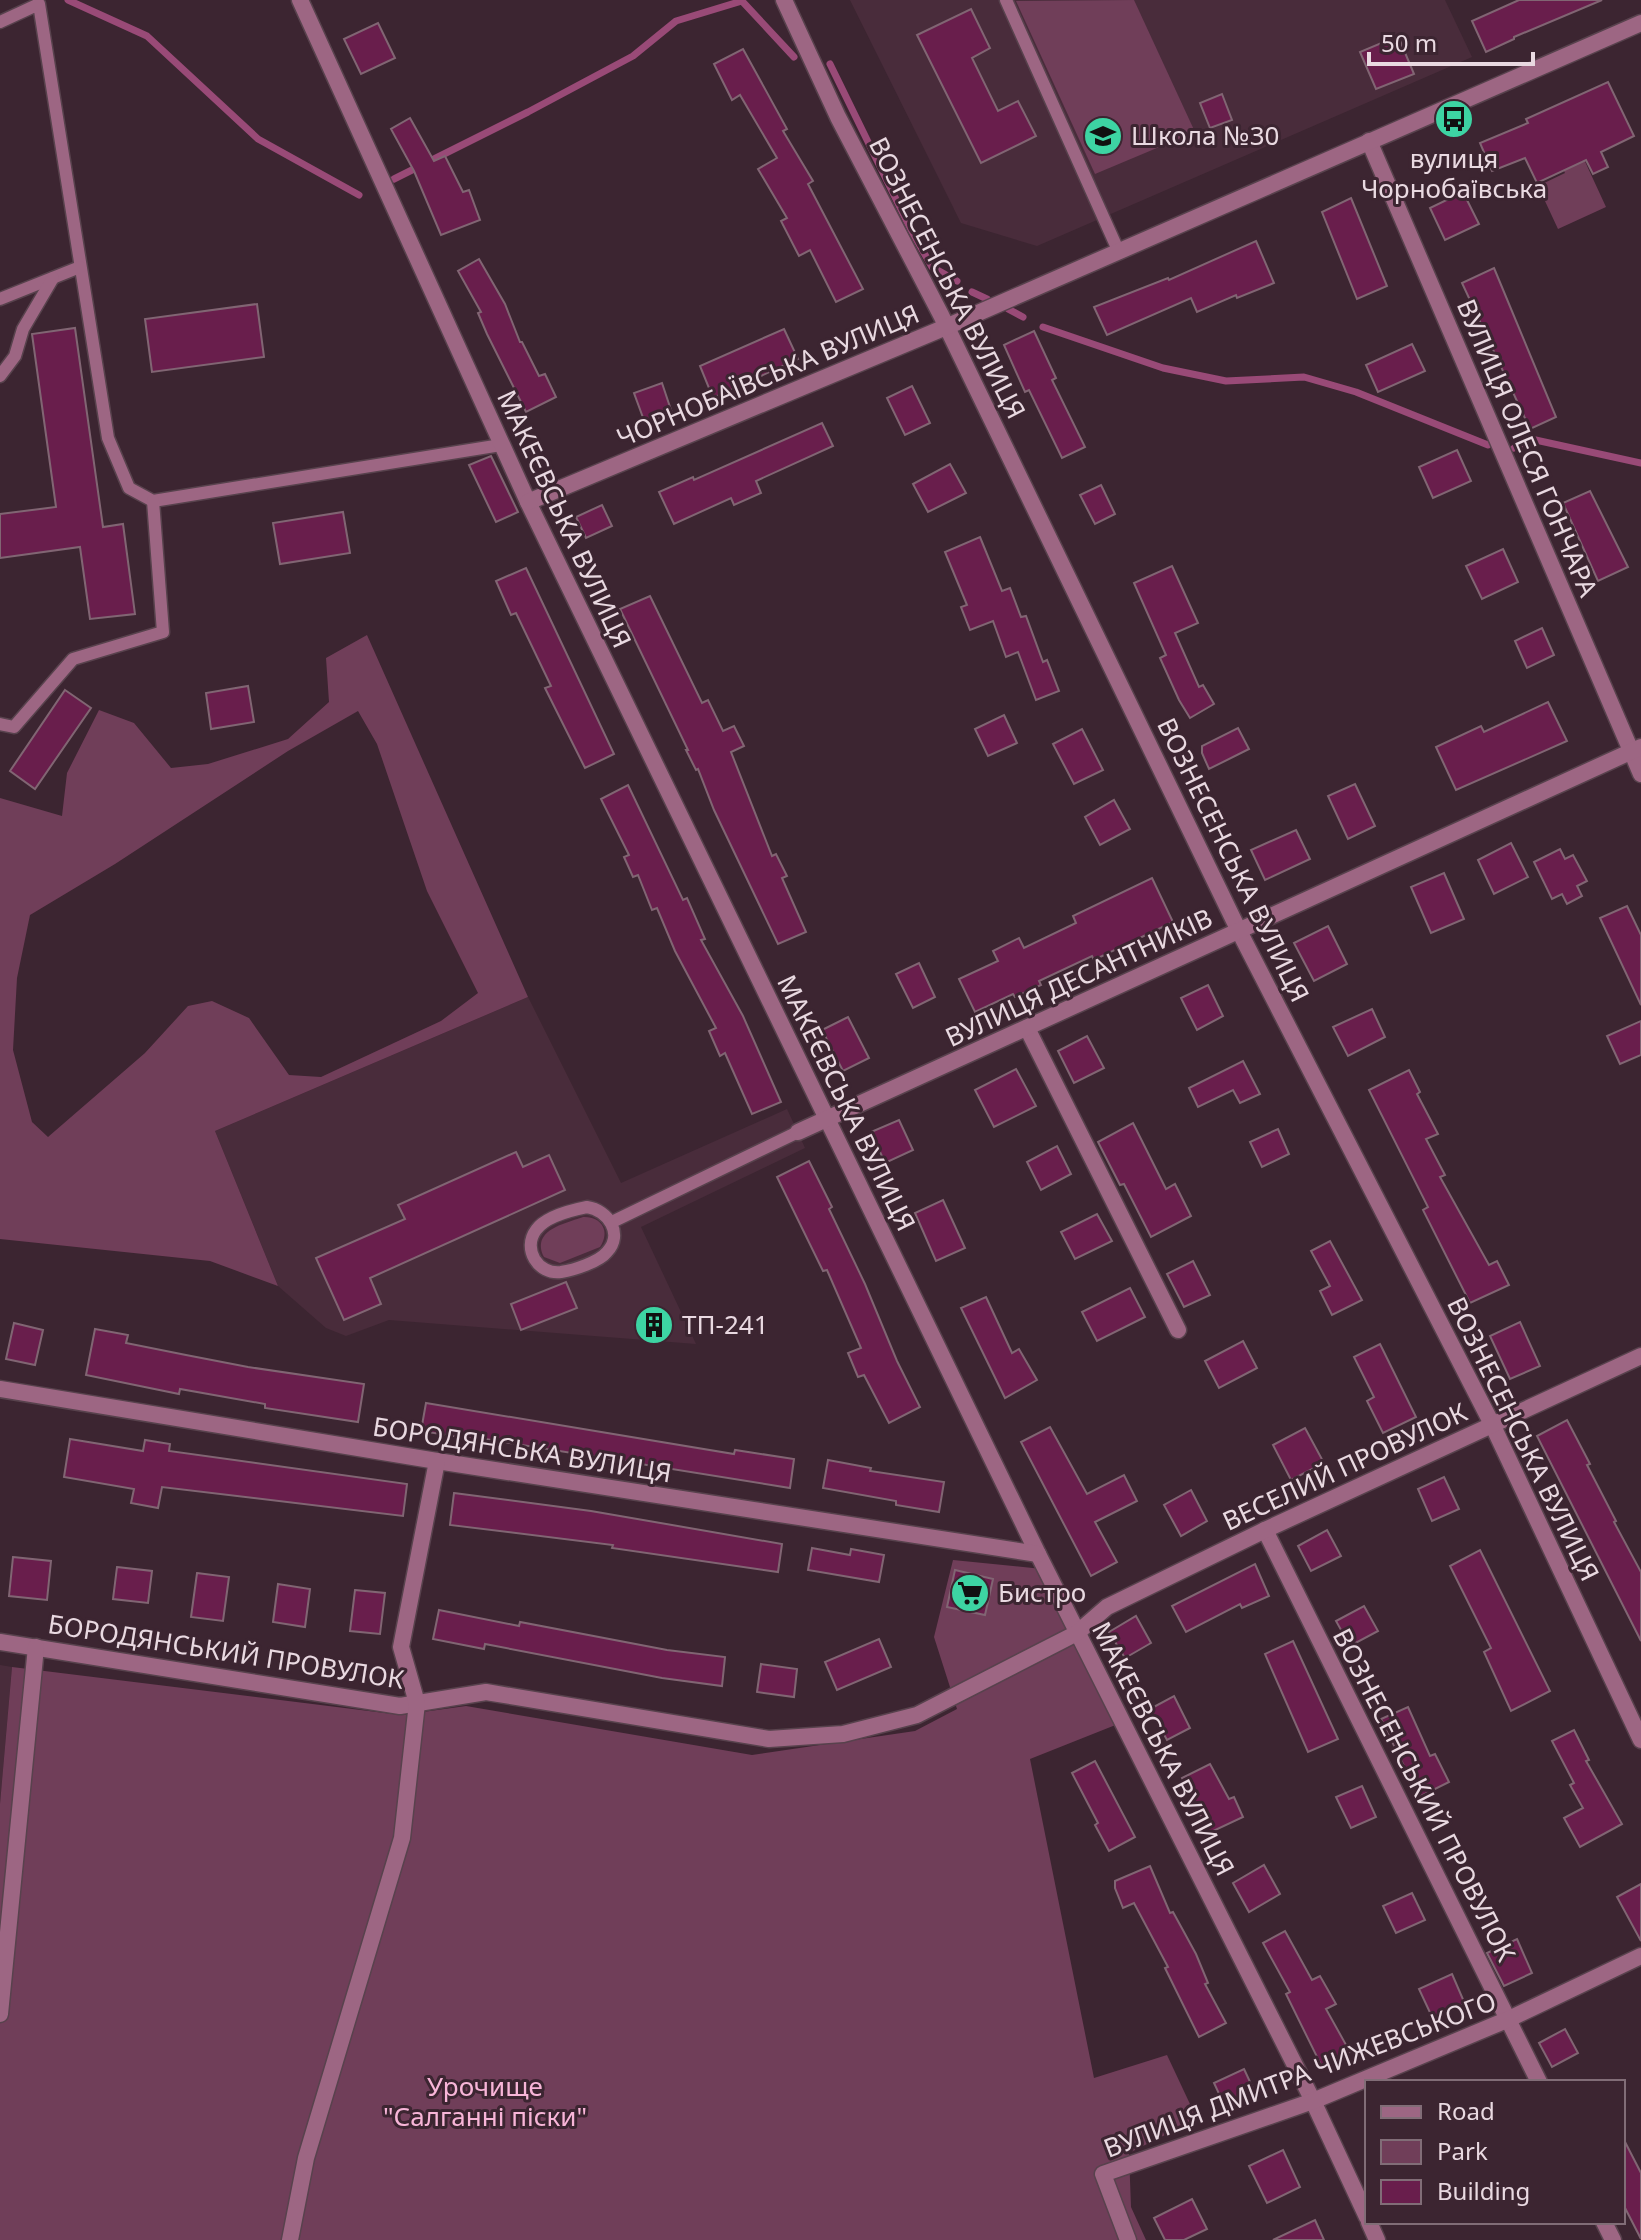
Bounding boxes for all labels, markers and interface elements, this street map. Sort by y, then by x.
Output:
scale bar [1369,16,1533,66]
text: 50 m [1381,26,1437,59]
bus stop icon: вулиця Чорнобаївська [1433,98,1475,140]
school or university icon: Школа №30 [1082,115,1124,157]
place label: Школа №30 [1131,117,1279,153]
street label: ВОЗНЕСЕНСЬКА ВУЛИЦЯ [861,130,1035,425]
place label: вулиця Чорнобаївська [1361,140,1547,206]
street label: ВУЛИЦЯ ОЛЕСЯ ГОНЧАРА [1449,293,1607,602]
street label: ЧОРНОБАЇВСЬКА ВУЛИЦЯ [611,295,924,455]
street label: МАКЕЄВСЬКА ВУЛИЦЯ [489,384,641,653]
street label: ВОЗНЕСЕНСЬКА ВУЛИЦЯ [1149,712,1318,1008]
street label: ВУЛИЦЯ ДЕСАНТНИКІВ [939,899,1218,1055]
street label: МАКЕЄВСЬКА ВУЛИЦЯ [769,969,925,1237]
street label: ВОЗНЕСЕНСЬКА ВУЛИЦЯ [1439,1291,1608,1587]
building icon: ТП-241 [633,1304,675,1346]
place label: ТП-241 [682,1306,769,1342]
street label: ВЕСЕЛИЙ ПРОВУЛОК [1216,1394,1473,1539]
street label: БОРОДЯНСЬКА ВУЛИЦЯ [370,1408,674,1490]
supermarket icon: Бистро [949,1572,991,1614]
place label: Бистро [998,1574,1086,1610]
street label: БОРОДЯНСЬКИЙ ПРОВУЛОК [46,1605,407,1697]
street label: МАКЕЄВСЬКА ВУЛИЦЯ [1084,1615,1244,1882]
street label: ВОЗНЕСЕНСЬКИЙ ПРОВУЛОК [1325,1622,1525,1967]
street label: ВУЛИЦЯ ДМИТРА ЧИЖЕВСЬКОГО [1098,1982,1501,2166]
park label: Урочище "Салганні піски" [383,2068,587,2134]
legend [1365,2080,1625,2224]
text: Road [1437,2094,1495,2127]
text: Park [1437,2134,1488,2167]
text: Building [1437,2174,1530,2207]

